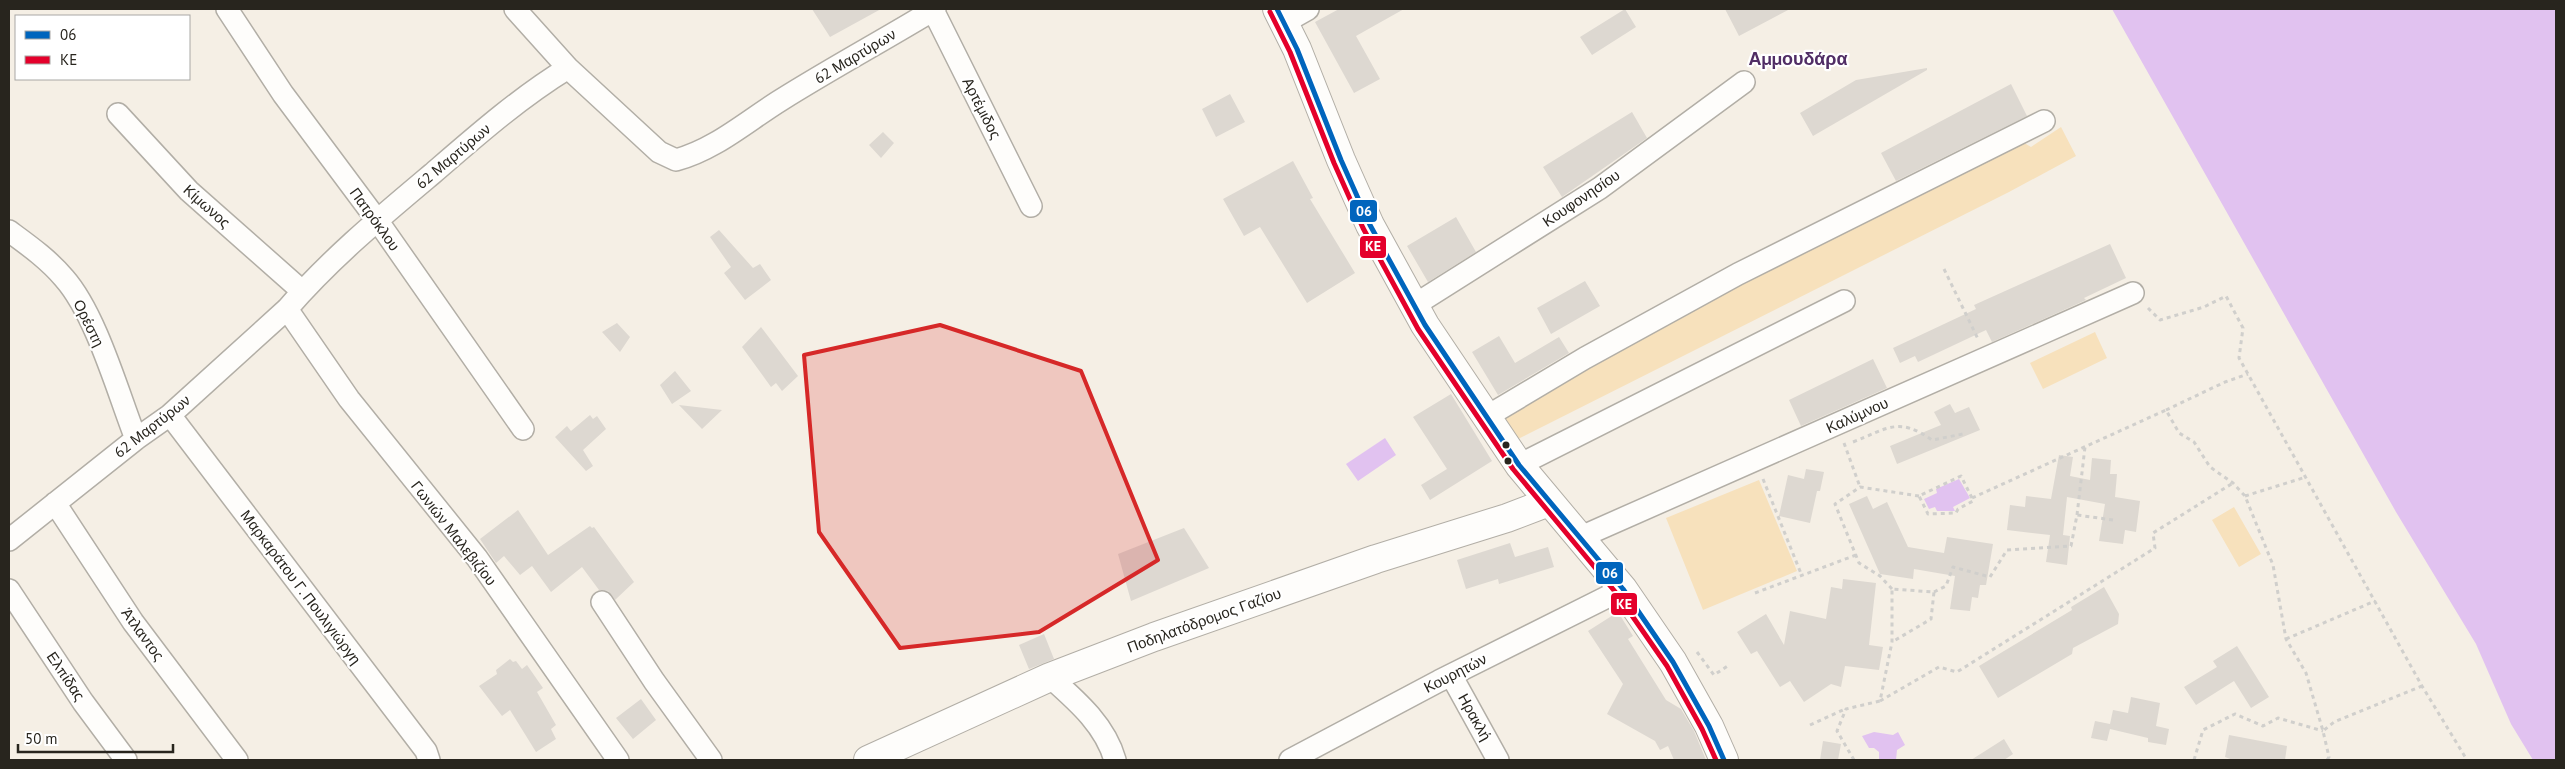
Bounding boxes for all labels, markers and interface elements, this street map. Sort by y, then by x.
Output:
legend [15,15,190,80]
street label: 62 Μαρτύρων [811,24,899,88]
text: 06 [60,25,76,44]
district label: Αμμουδάρα [1748,47,1848,70]
text: KE [60,50,77,69]
street label: Αρτέμιδος [958,74,1006,142]
street label: 62 Μαρτύρων [412,119,494,193]
street label: Κουφονησίου [1539,165,1623,231]
street label: Κίμωνος [180,180,234,232]
street label: Πατρόκλου [346,184,404,254]
line badge: 06 [1349,199,1378,223]
text: 06 [1356,202,1372,220]
line badge: KE [1359,235,1387,259]
text: KE [1365,237,1381,255]
street label: Ορέστη [69,296,109,350]
street label: 62 Μαρτύρων [110,390,194,462]
street label: Καλύμνου [1823,393,1891,437]
unlabelled marker [1501,440,1511,450]
unlabelled marker [1503,456,1513,466]
street label: Γωνιών Μαλεβιζίου [407,477,501,589]
street label: Μαρκαράτου Γ. Πουλιγιώργη [237,506,365,668]
line badge: 06 [1595,561,1624,585]
text: 06 [1602,564,1618,582]
street label: Ποδηλατόδρομος Γαζίου [1124,583,1284,657]
line badge: KE [1610,592,1638,616]
text: KE [1616,595,1632,613]
street label: Άτλαντος [117,604,169,664]
street label: Ελπίδας [43,648,89,704]
street label: Κουρητών [1420,649,1490,697]
street label: Ηρακλή [1454,690,1496,744]
scale bar [18,722,172,754]
text: 50 m [25,729,58,748]

